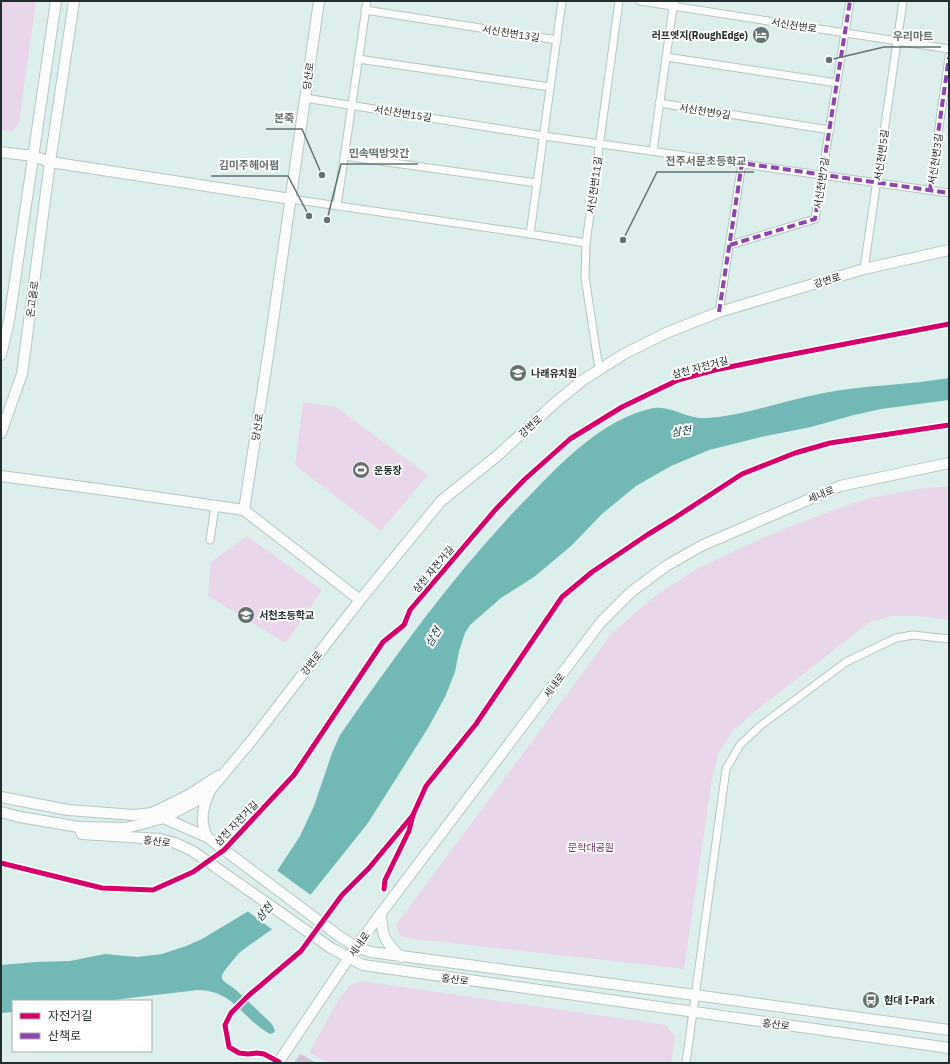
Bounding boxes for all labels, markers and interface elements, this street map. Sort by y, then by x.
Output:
street label: 서신천변로 [770,15,818,36]
street label: 서신천변13길 [481,23,541,44]
callout: 우리마트 [884,24,941,47]
hotel icon: 러프엣지(RoughEdge) [751,25,771,45]
place label: 러프엣지(RoughEdge) [652,29,749,42]
text: 우리마트 [893,29,933,43]
street label: 당산로 [300,61,317,91]
street label: 서신천변9길 [678,101,732,122]
street label: 서신천변15길 [373,103,433,124]
callout: 본죽 [266,106,302,129]
text: 본죽 [274,111,294,125]
street label: 서신천변5길 [871,128,892,182]
street label: 서신천변3길 [925,132,946,186]
callout: 민속떡방앗간 [341,141,418,164]
text: 민속떡방앗간 [349,146,409,160]
callout: 전주서문초등학교 [657,149,754,172]
callout: 김미주헤어펌 [211,153,288,176]
text: 전주서문초등학교 [666,154,746,168]
street label: 서신천변11길 [584,155,605,215]
street label: 서신천변7길 [811,156,832,210]
text: 김미주헤어펌 [219,158,279,172]
street label: 강변로 [812,270,842,291]
street label: 온고을로 [23,280,41,318]
street label: 삼천 자전거길 [671,354,730,381]
school or university icon: 나래유치원 [508,363,528,383]
place label: 나래유치원 [531,367,577,380]
street label: 당산로 [249,412,266,442]
street label: 강변로 [516,412,545,440]
water label: 삼천 [670,423,694,439]
sports icon: 운동장 [351,460,371,480]
place label: 운동장 [374,464,402,477]
street label: 세내로 [806,483,836,506]
street label: 삼천 자전거길 [410,543,457,596]
school or university icon: 서천초등학교 [236,605,256,625]
place label: 서천초등학교 [259,609,314,622]
water label: 삼천 [422,623,445,649]
street label: 강변로 [298,648,325,678]
street label: 세내로 [541,670,568,700]
street label: 삼천 자전거길 [212,798,261,849]
street label: 홍산로 [142,833,172,850]
park label: 문학대공원 [568,841,614,854]
water label: 삼천 [252,898,277,924]
street label: 세내로 [346,929,373,959]
street label: 홍산로 [440,971,470,988]
bus stop icon: 현대 I-Park [861,990,881,1010]
place label: 현대 I-Park [884,994,935,1007]
legend [12,1000,152,1052]
text: 자전거길 [48,1008,92,1023]
street label: 홍산로 [761,1016,791,1033]
text: 산책로 [48,1028,81,1043]

